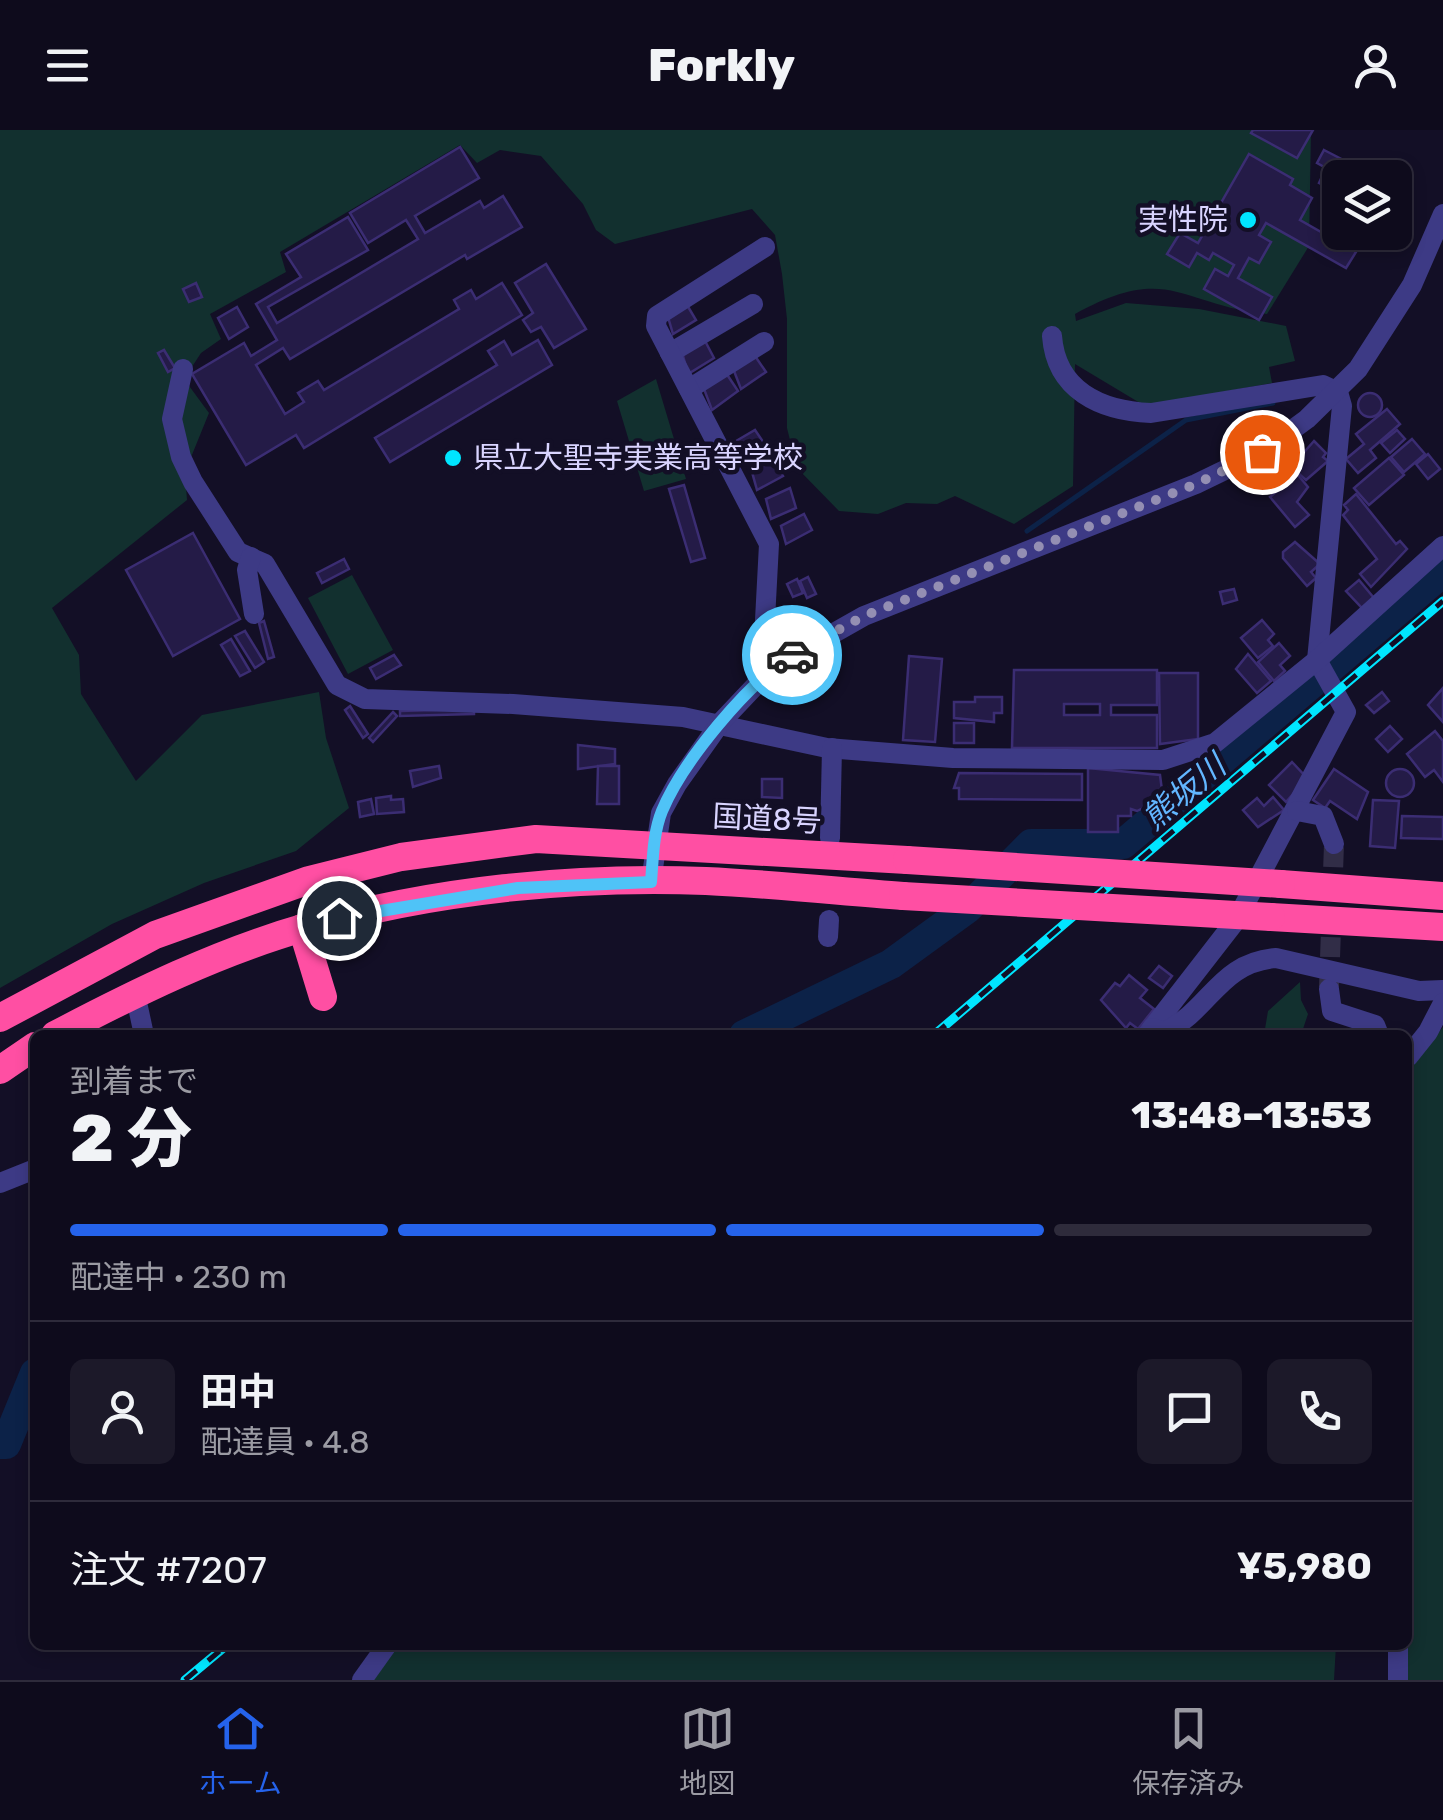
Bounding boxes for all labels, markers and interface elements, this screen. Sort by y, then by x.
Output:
icon: menu [40,38,95,93]
icon: person [1348,38,1403,93]
text: Forkly [648,39,795,92]
map controls [1322,160,1412,250]
button: layers [1322,160,1412,250]
place label: 実性院 [1138,202,1228,238]
marker: 実性院 [1237,209,1259,231]
pin [1220,410,1305,495]
icon: bag [1235,425,1290,480]
place label: 県立大聖寺実業高等学校 [473,440,803,476]
marker: 県立大聖寺実業高等学校 [442,447,464,469]
courier [742,605,842,705]
icon: car [765,628,820,683]
water label: 熊坂川 [1135,745,1235,837]
street label: 国道8号 [712,798,822,840]
pin [297,876,382,961]
icon: home [312,891,367,946]
text: 到着まで [70,1062,198,1100]
text: 13:48–13:53 [1131,1092,1372,1138]
text: 2 分 [70,1100,192,1177]
text: 配達中 · 230 m [70,1258,287,1296]
button: person [70,1359,175,1464]
button: chat [1137,1359,1242,1464]
button: phone [1267,1359,1372,1464]
text: 田中 [200,1369,276,1415]
text: 配達員 · 4.8 [200,1423,370,1461]
text: ¥5,980 [1236,1543,1372,1589]
text: 注文 #7207 [70,1547,267,1593]
tab: ホーム [199,1701,282,1801]
tab: 地図 [679,1701,735,1801]
tab: 保存済み [1132,1701,1244,1801]

